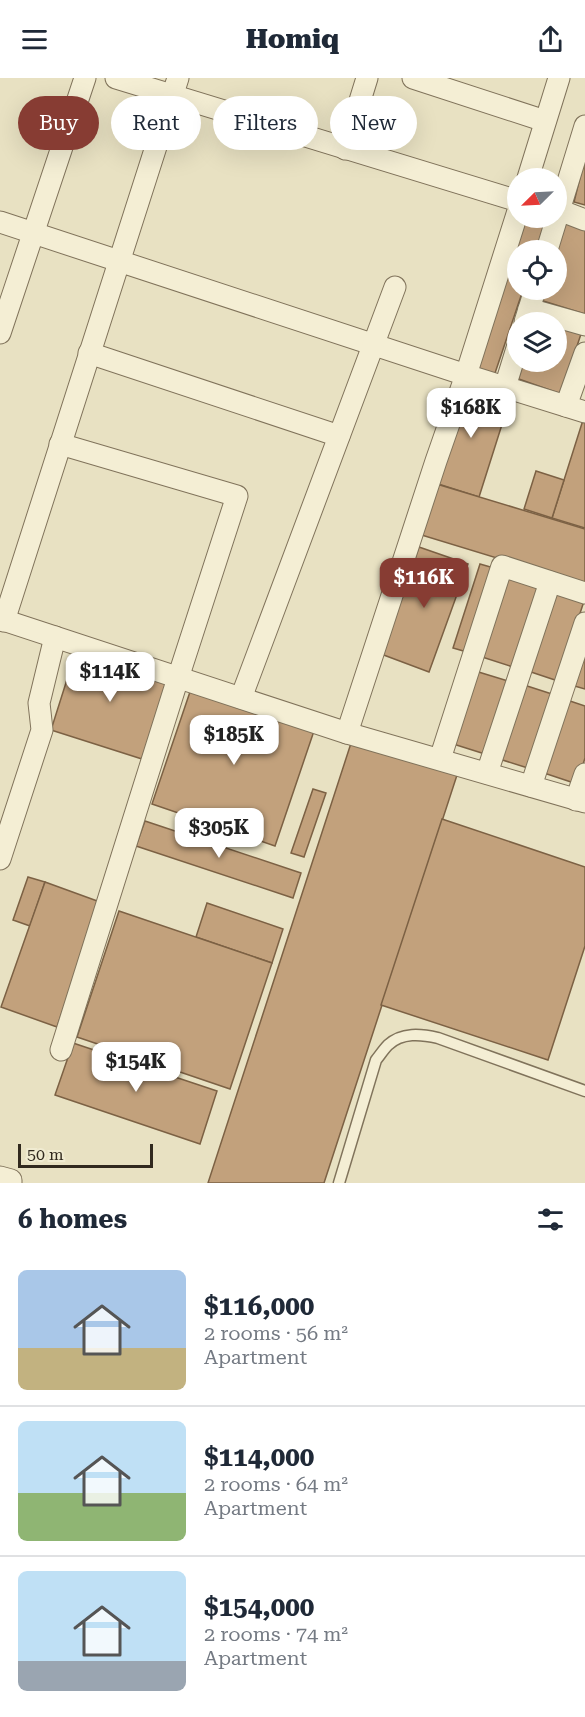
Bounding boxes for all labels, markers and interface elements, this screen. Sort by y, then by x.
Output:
icon: menu [18,23,51,56]
text: Homiq [246,23,339,55]
icon: share [534,23,567,56]
chip: Buy [18,96,99,150]
chip: Rent [111,96,201,150]
chip: Filters [213,96,318,150]
chip: New [330,96,417,150]
north arrow [507,168,567,228]
map controls [507,168,567,372]
button: locate [507,240,567,300]
button: layers [507,312,567,372]
pin: $168K [429,388,513,439]
text: $168K [441,395,501,419]
pin: $116K [382,558,466,609]
text: $116K [394,565,454,589]
pin: $114K [68,652,152,703]
text: $114K [80,659,140,683]
pin: $185K [192,715,276,766]
text: $185K [204,722,264,746]
pin: $305K [177,808,261,859]
text: $305K [189,815,249,839]
pin: $154K [94,1042,178,1093]
text: $154K [106,1049,166,1073]
scale bar [18,1141,153,1168]
text: 50 m [27,1145,64,1164]
icon: filters [534,1203,567,1236]
text: 6 homes [18,1204,127,1234]
text: $116,000 [204,1291,314,1321]
icon: home [66,1294,138,1366]
text: 2 rooms · 56 m² [204,1321,348,1345]
text: Apartment [204,1345,307,1369]
text: $114,000 [204,1442,314,1472]
icon: home [66,1445,138,1517]
text: 2 rooms · 64 m² [204,1472,348,1496]
text: Apartment [204,1496,307,1520]
text: $154,000 [204,1592,314,1622]
icon: home [66,1595,138,1667]
text: 2 rooms · 74 m² [204,1622,348,1646]
text: Apartment [204,1646,307,1670]

